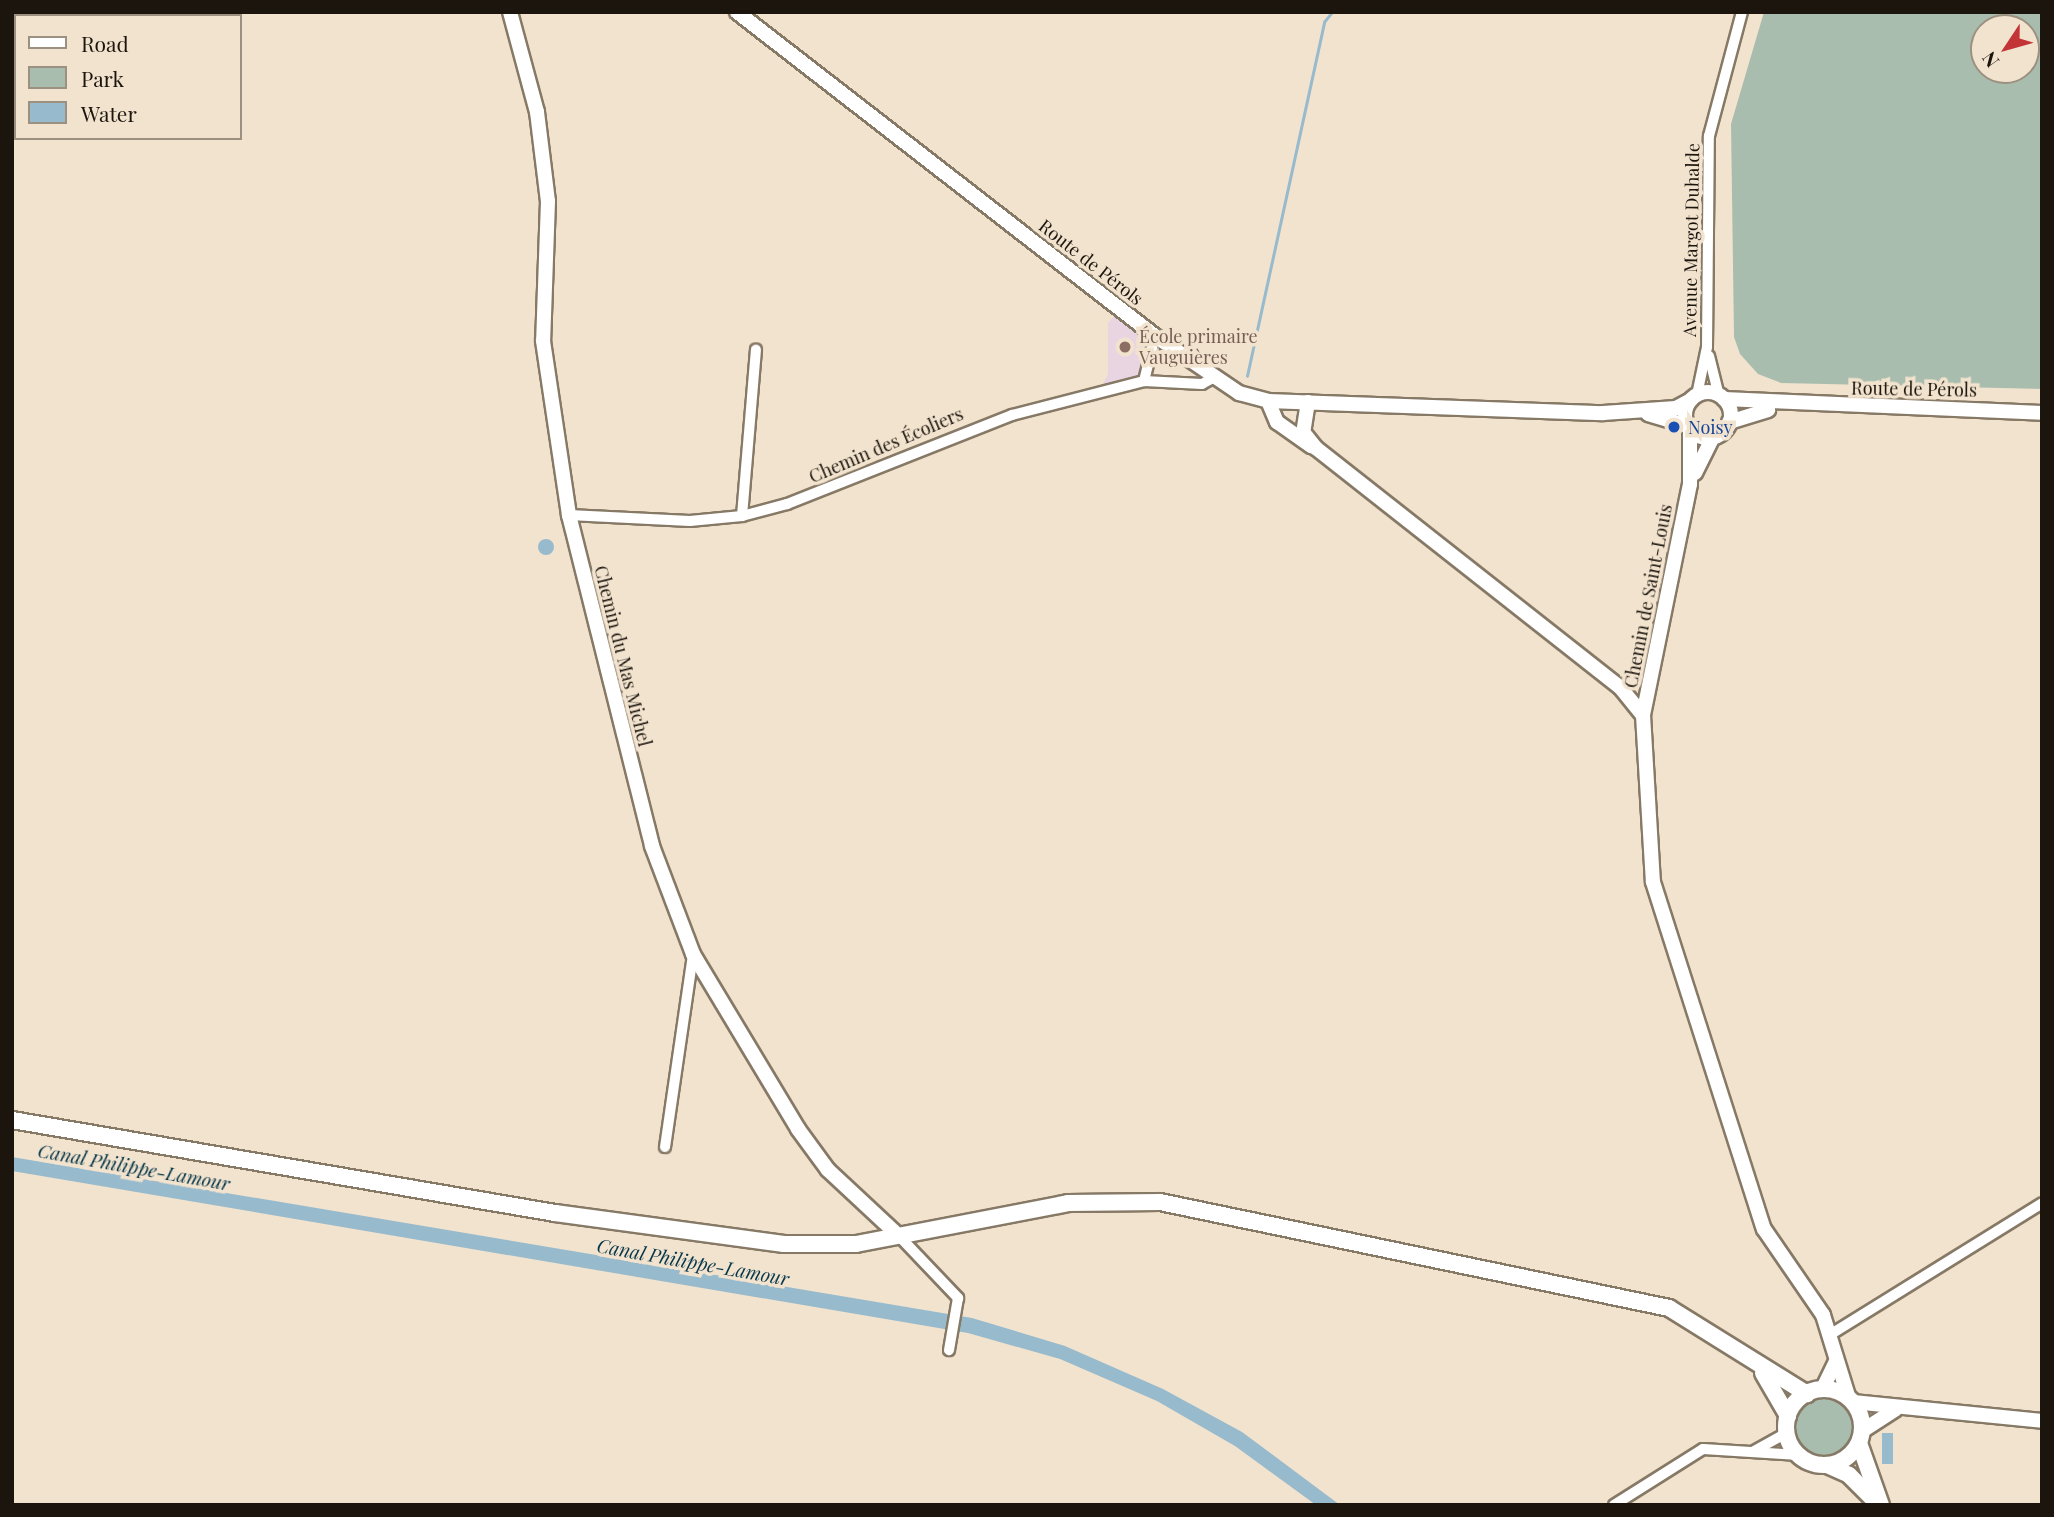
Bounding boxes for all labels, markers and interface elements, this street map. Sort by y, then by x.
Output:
legend [14,14,242,140]
north arrow [1970,14,2040,84]
text: Road [81,29,129,57]
text: N [1975,47,2004,73]
text: Park [81,64,124,92]
text: Water [81,99,137,127]
street label: Avenue Margot Duhalde [1679,143,1703,337]
street label: Route de Pérols [1035,215,1147,309]
place label: École primaire Vauguières [1139,326,1258,368]
marker: École primaire Vauguières [1117,339,1133,355]
street label: Route de Pérols [1851,377,1977,401]
street label: Chemin des Écoliers [806,403,966,487]
place label: Noisy [1688,416,1733,438]
marker: Noisy [1666,419,1682,435]
street label: Chemin de Saint-Louis [1620,502,1676,690]
street label: Chemin du Mas Michel [590,563,656,749]
water label: Canal Philippe-Lamour [36,1139,232,1195]
water label: Canal Philippe-Lamour [595,1234,791,1290]

